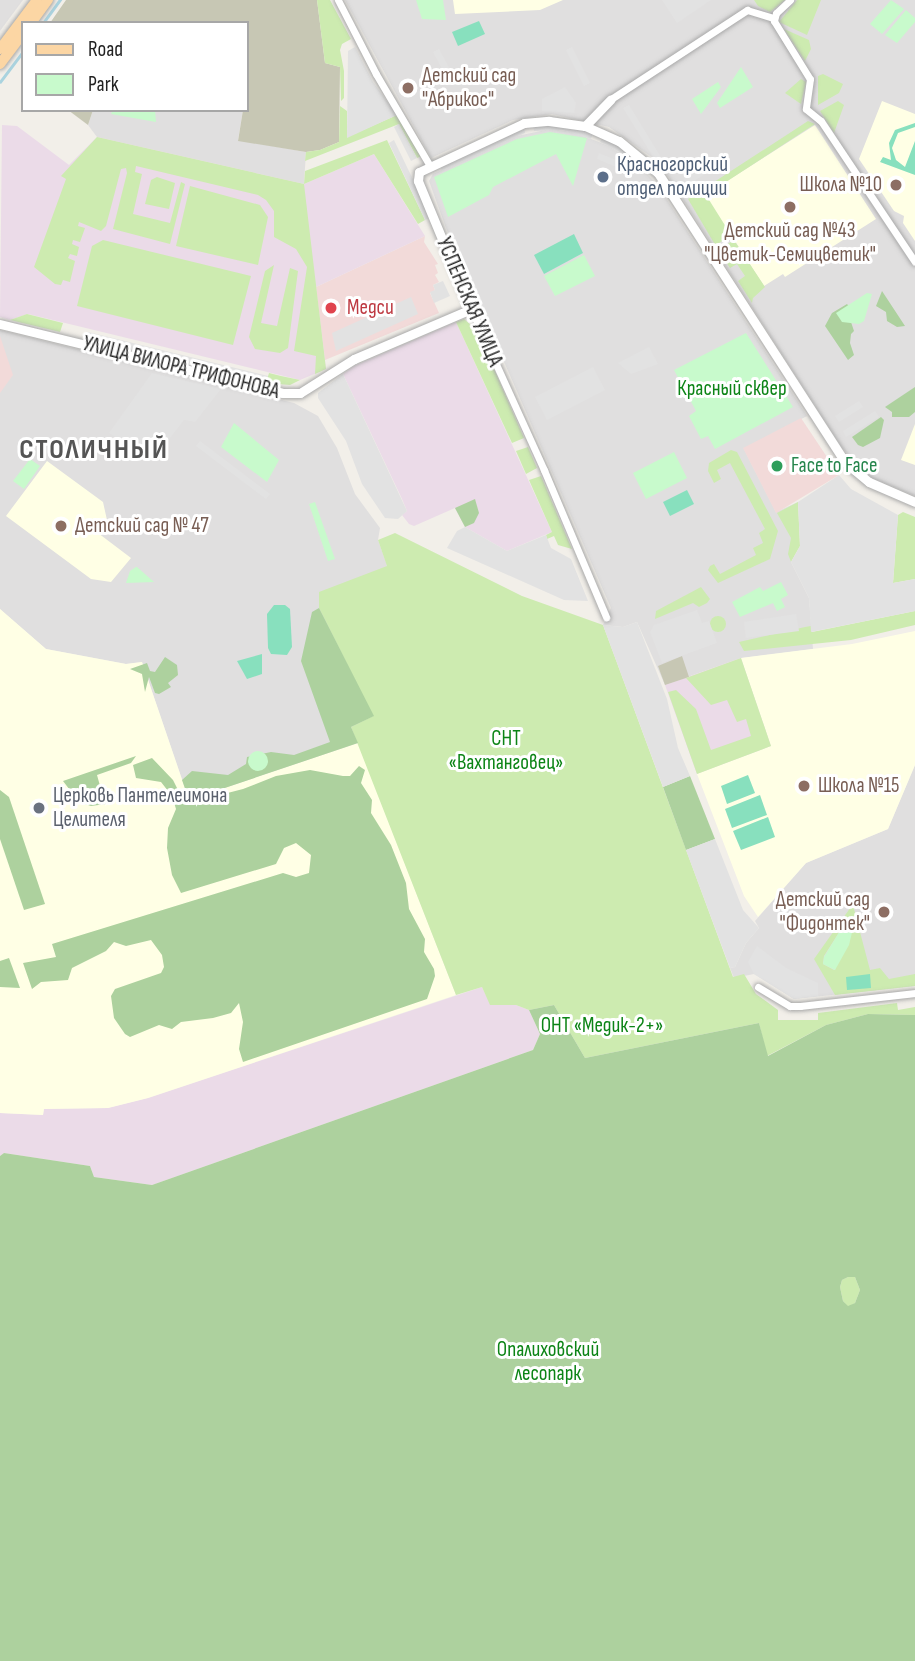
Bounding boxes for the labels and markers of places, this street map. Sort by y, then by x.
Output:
place label: Детский сад "Абрикос" [422,63,516,113]
marker: Детский сад "Абрикос" [400,80,416,96]
place label: Красногорский отдел полиции [617,152,728,202]
marker: Красногорский отдел полиции [595,169,611,185]
place label: Школа №10 [800,172,882,198]
marker: Школа №10 [888,177,904,193]
marker: Детский сад №43 "Цветик-Семицветик" [782,199,798,215]
place label: Детский сад №43 "Цветик-Семицветик" [704,218,876,268]
place label: Медси [347,295,394,321]
marker: Медси [321,298,341,318]
place label: Face to Face [791,453,877,479]
marker: Face to Face [769,458,785,474]
place label: Детский сад № 47 [75,513,209,539]
marker: Детский сад № 47 [53,518,69,534]
place label: Школа №15 [818,773,899,799]
marker: Школа №15 [796,778,812,794]
place label: Церковь Пантелеимона Целителя [53,783,227,833]
marker: Церковь Пантелеимона Целителя [31,800,47,816]
place label: Детский сад "Фидонтек" [776,887,870,937]
marker: Детский сад "Фидонтек" [876,904,892,920]

